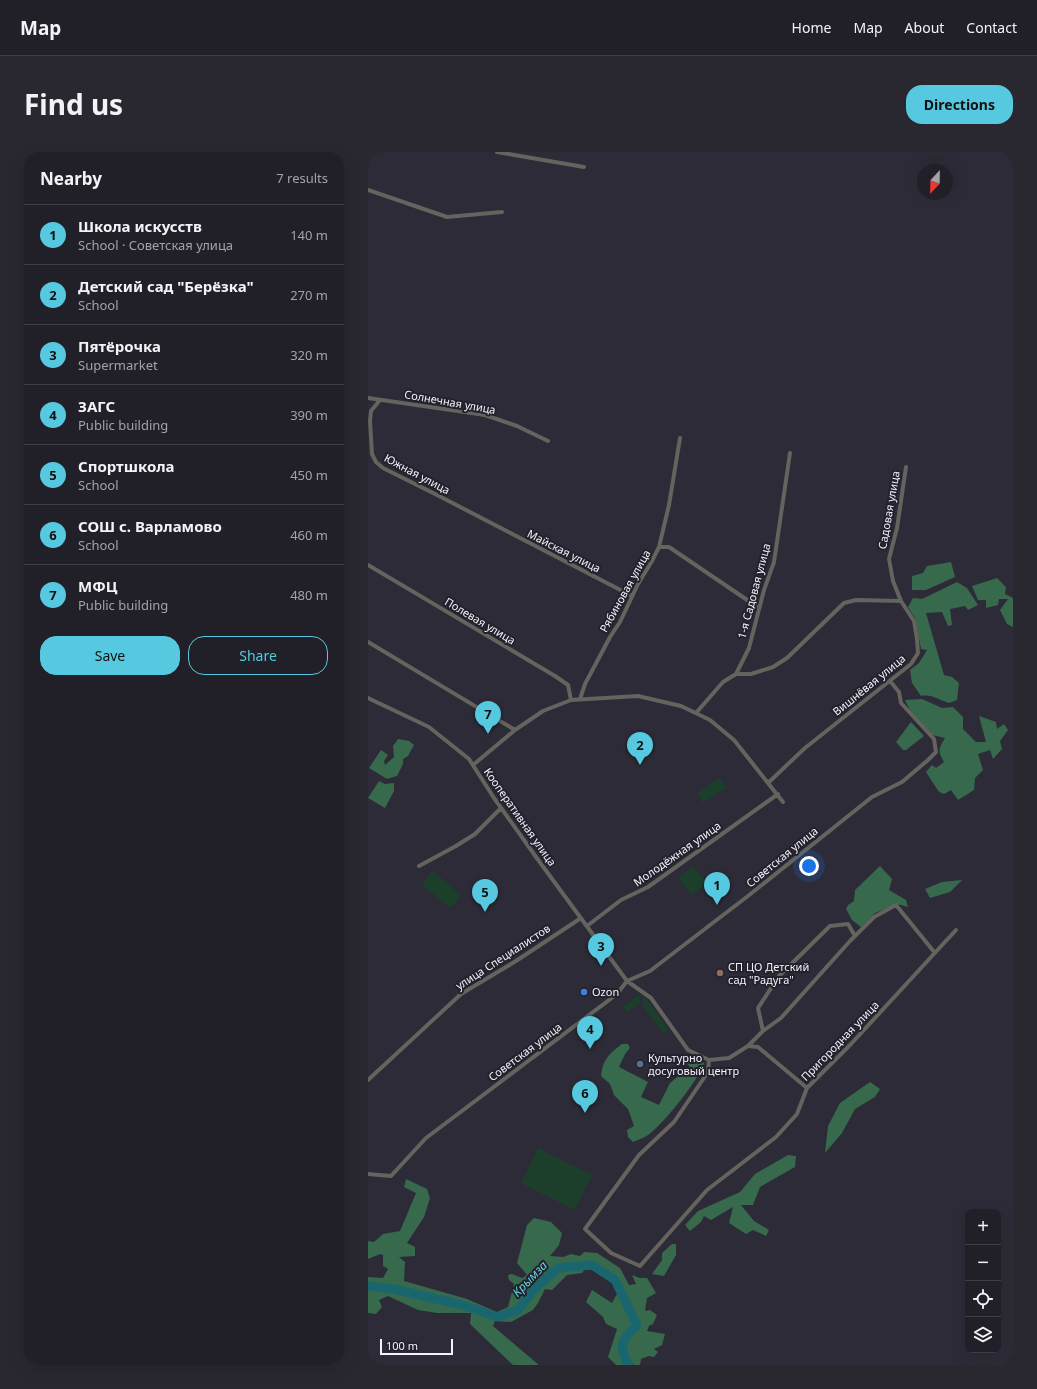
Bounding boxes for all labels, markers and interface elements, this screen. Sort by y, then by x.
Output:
text: Map [20,15,61,41]
text: Home [792,18,831,37]
text: Map [853,18,883,37]
text: About [905,18,944,37]
text: Contact [966,18,1017,37]
text: Find us [24,85,123,123]
button: Directions [906,85,1013,124]
north arrow [917,164,953,200]
text: Nearby [40,167,102,190]
text: 7 results [276,169,328,187]
text: Школа искусств [78,216,202,236]
text: 1 [49,226,57,244]
text: 140 m [290,226,328,244]
text: School · Советская улица [78,236,233,254]
text: Детский сад "Берёзка" [78,276,254,296]
text: 2 [49,286,57,304]
text: 270 m [290,286,328,304]
text: School [78,296,119,314]
text: Пятёрочка [78,336,161,356]
text: 3 [49,346,57,364]
text: 320 m [290,346,328,364]
text: Supermarket [78,356,158,374]
street label: Солнечная улица [403,386,497,417]
text: ЗАГС [78,396,115,416]
text: 4 [49,406,57,424]
text: 390 m [290,406,328,424]
text: Public building [78,416,168,434]
street label: Южная улица [382,450,453,497]
text: Спортшкола [78,456,175,476]
text: 5 [49,466,57,484]
text: 450 m [290,466,328,484]
street label: Садовая улица [874,470,903,550]
text: School [78,476,119,494]
text: СОШ с. Варламово [78,516,222,536]
text: 6 [49,526,57,544]
text: 460 m [290,526,328,544]
street label: Майская улица [525,526,603,576]
text: School [78,536,119,554]
street label: 1-я Садовая улица [734,542,773,640]
street label: Рябиновая улица [596,547,653,635]
text: МФЦ [78,576,117,596]
text: 7 [49,586,57,604]
text: 480 m [290,586,328,604]
street label: Полевая улица [442,594,518,648]
text: Public building [78,596,168,614]
button: Save [40,636,180,675]
button: Share [188,636,328,675]
street label: Вишнёвая улица [829,651,908,719]
pin: 7 [475,701,501,734]
pin: 2 [627,732,653,765]
street label: Кооперативная улица [481,765,560,869]
street label: Молодёжная улица [630,818,723,889]
street label: Советская улица [743,823,821,890]
your location [799,856,819,876]
pin: 1 [704,872,730,905]
pin: 5 [472,879,498,912]
street label: улица Специалистов [453,920,553,993]
pin: 3 [588,933,614,966]
place label: СП ЦО Детский сад "Радуга" [728,959,809,987]
marker: СП ЦО Детский сад "Радуга" [715,968,725,978]
place label: Ozon [592,984,619,999]
marker: Ozon [579,987,589,997]
street label: Пригородная улица [797,997,882,1084]
pin: 4 [577,1016,603,1049]
street label: Советская улица [485,1019,564,1084]
place label: Культурно досуговый центр [648,1050,739,1078]
marker: Культурно досуговый центр [635,1059,645,1069]
pin: 6 [572,1080,598,1113]
map controls [965,1209,1001,1353]
button: + [965,1209,1001,1245]
button: − [965,1245,1001,1281]
water label: Крымза [508,1257,551,1300]
button: locate [965,1281,1001,1317]
button: layers [965,1317,1001,1353]
scale bar [380,1337,453,1356]
text: 100 m [386,1338,418,1353]

